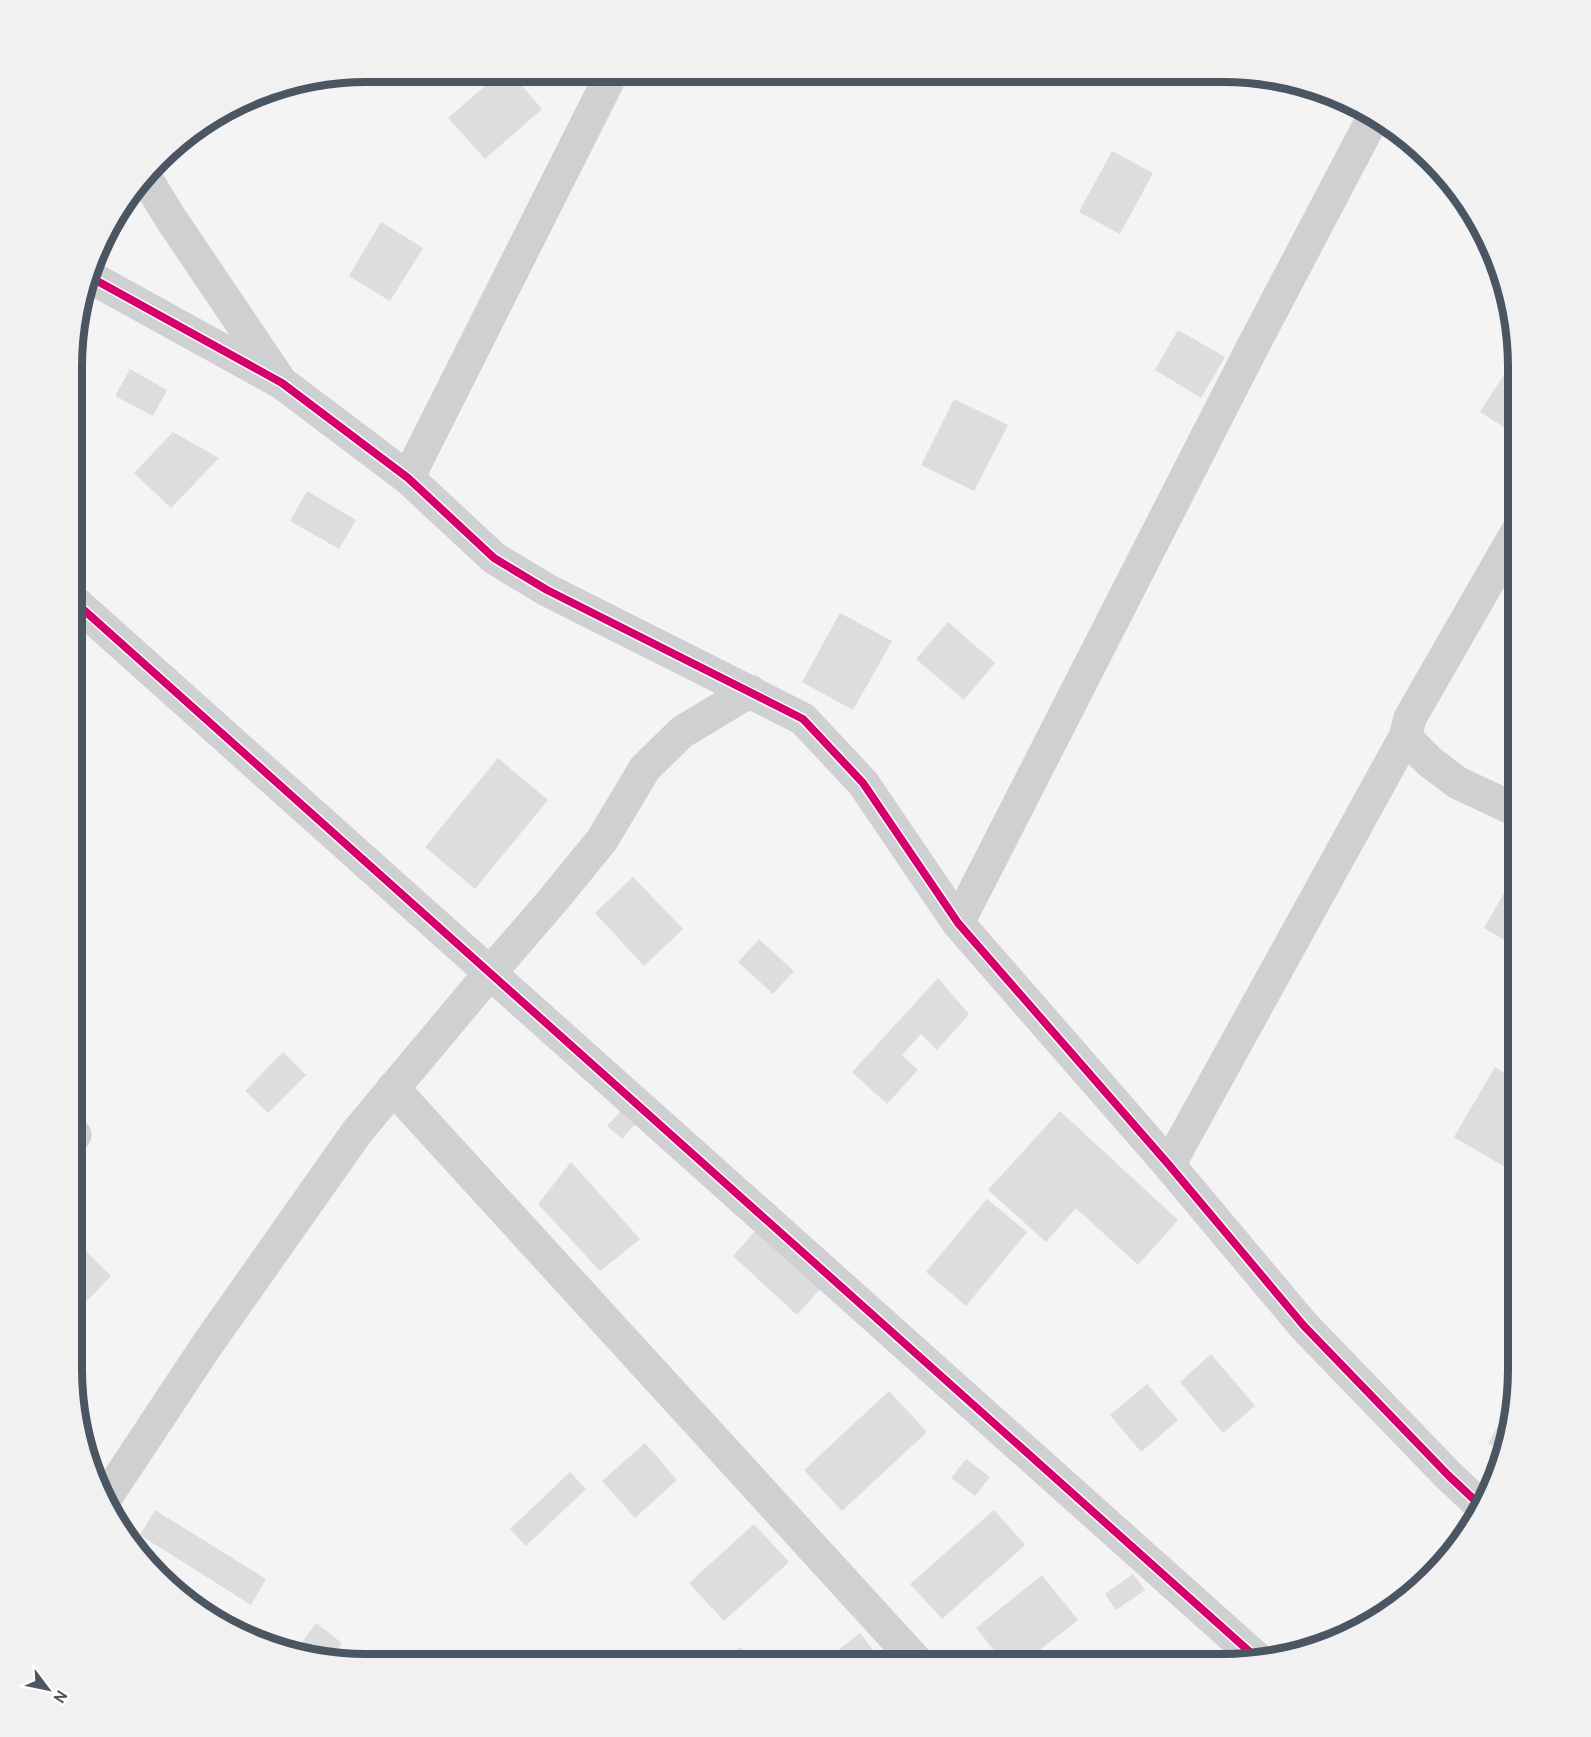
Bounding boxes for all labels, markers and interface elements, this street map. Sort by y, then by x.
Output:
north arrow [18,1659,78,1719]
text: N [49,1687,71,1707]

